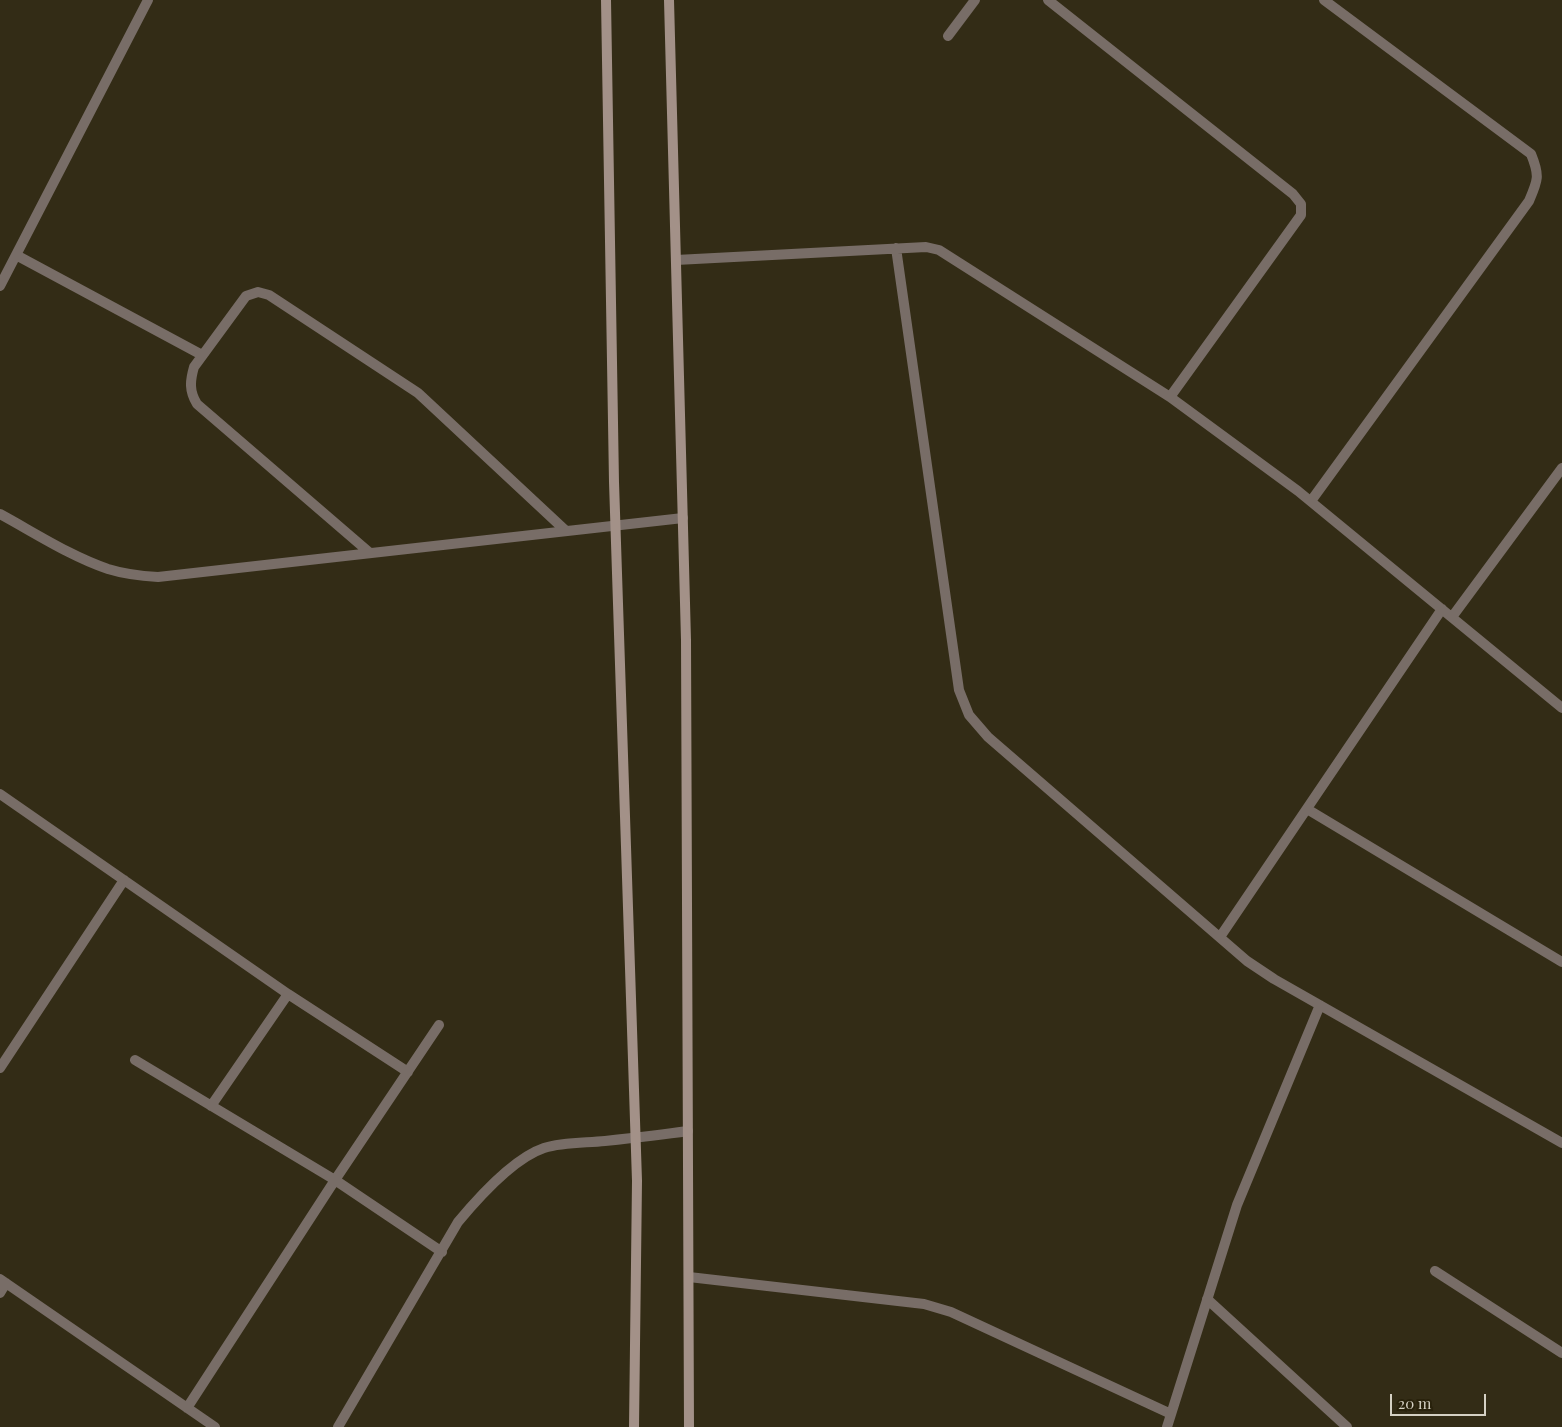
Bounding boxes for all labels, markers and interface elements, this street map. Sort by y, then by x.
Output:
scale bar [1392,1384,1488,1416]
text: 20 m [1398,1393,1431,1413]

